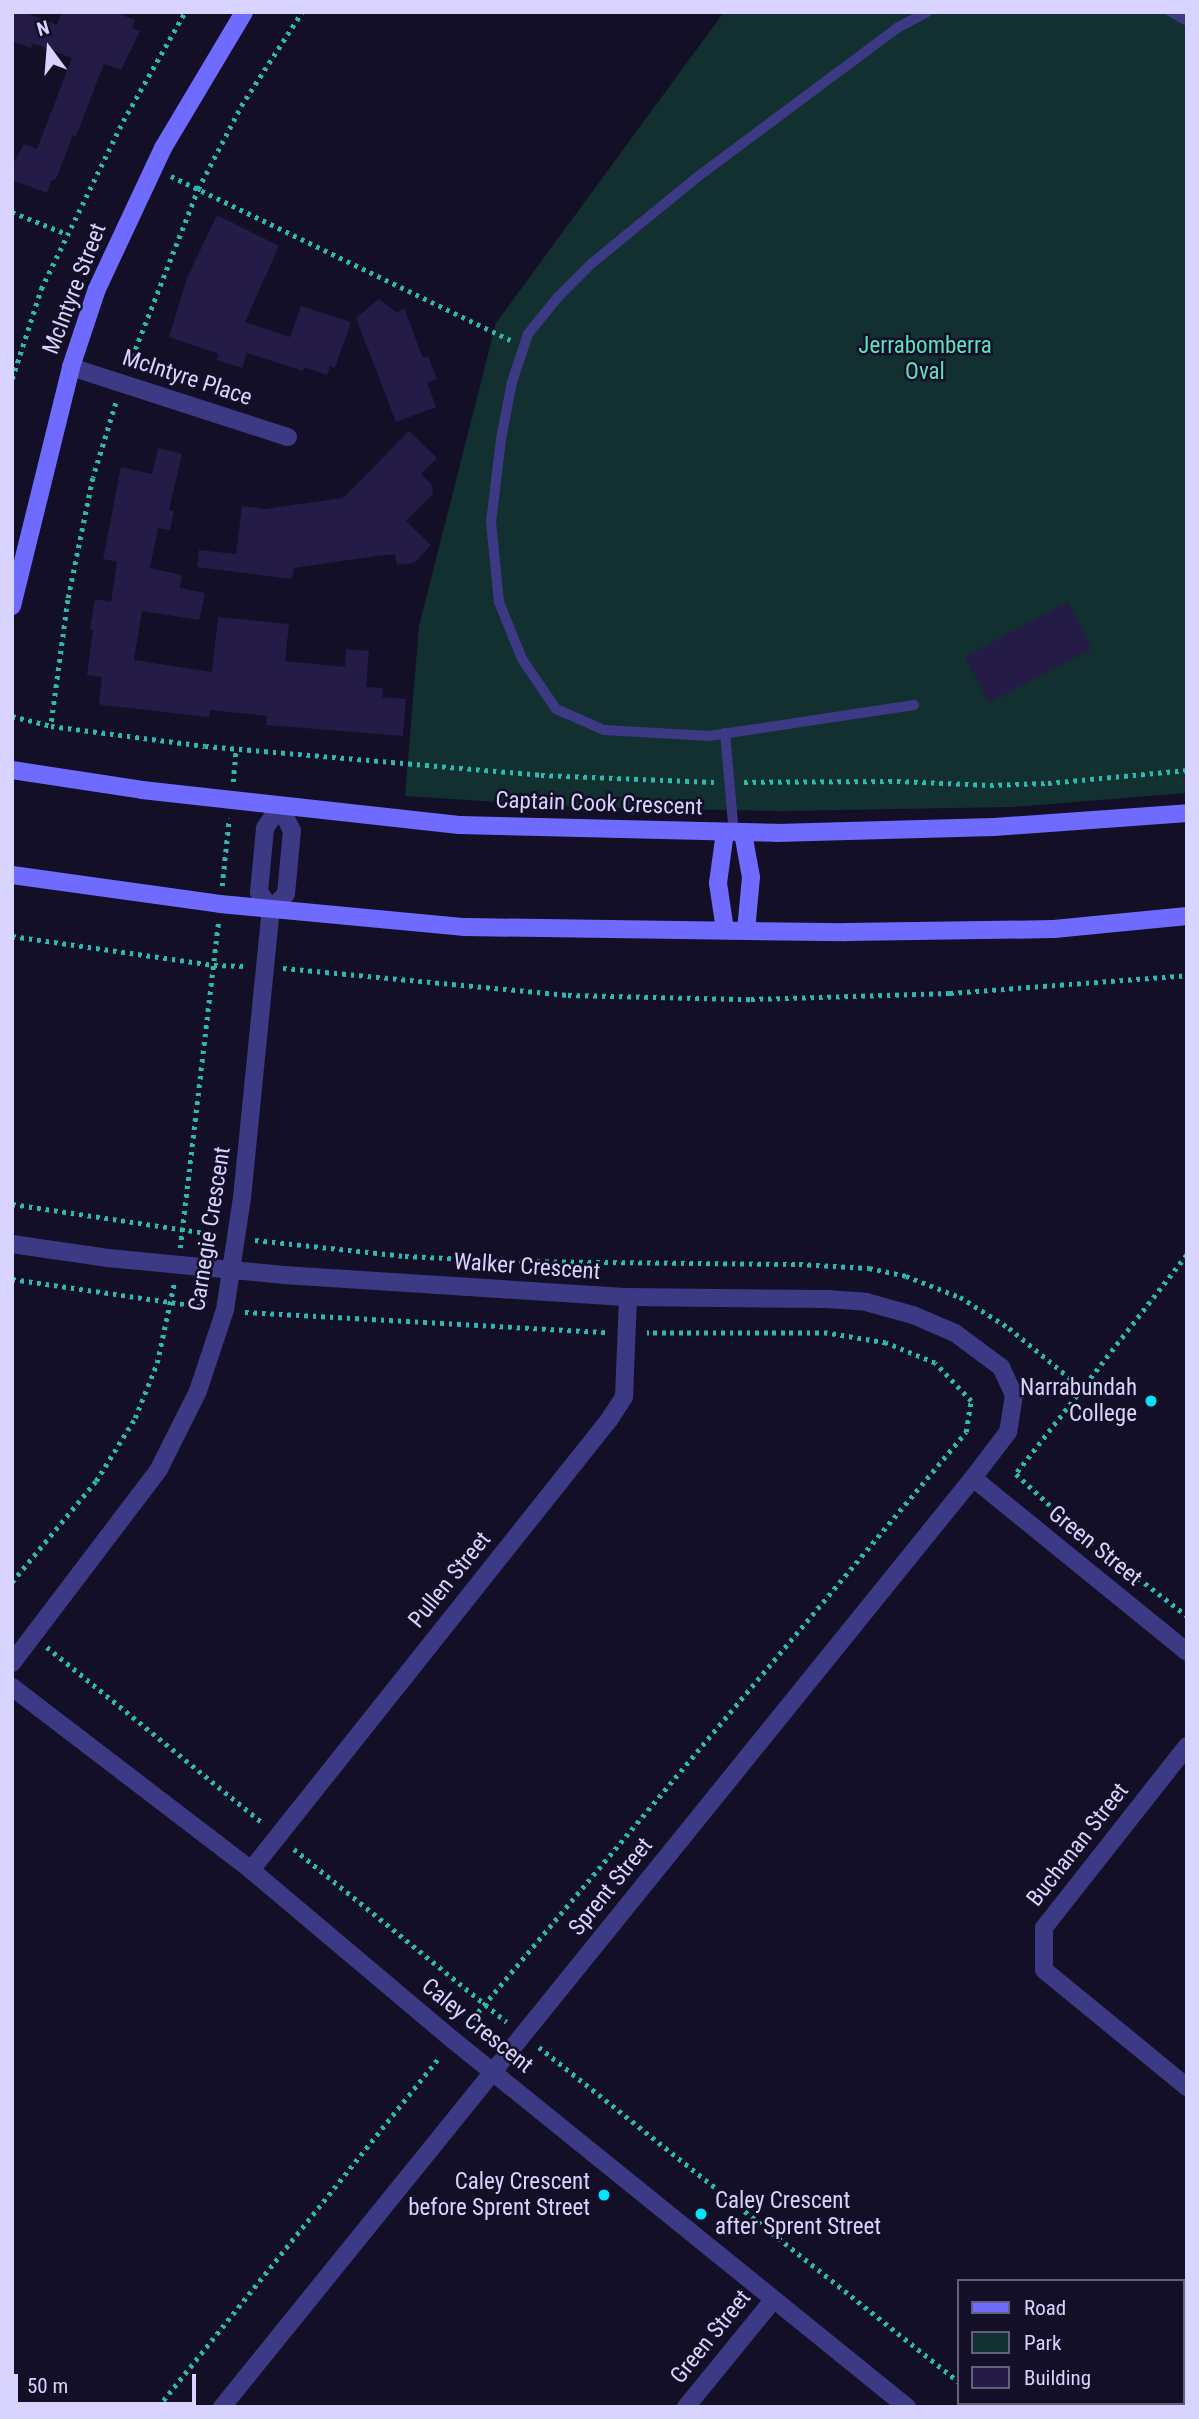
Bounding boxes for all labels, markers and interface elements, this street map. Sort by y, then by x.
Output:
north arrow [14,14,84,84]
text: N [34,16,52,41]
street label: McIntyre Street [37,220,113,358]
park label: Jerrabomberra Oval [858,332,992,386]
street label: McIntyre Place [119,344,255,412]
street label: Captain Cook Crescent [495,787,703,821]
street label: Carnegie Crescent [183,1145,237,1313]
street label: Walker Crescent [453,1248,601,1286]
place label: Narrabundah College [1020,1374,1137,1428]
marker: Narrabundah College [1143,1393,1159,1409]
street label: Green Street [1043,1500,1147,1592]
street label: Pullen Street [403,1526,497,1634]
street label: Buchanan Street [1021,1778,1135,1912]
street label: Sprent Street [563,1832,659,1942]
street label: Caley Crescent [416,1973,538,2079]
place label: Caley Crescent before Sprent Street [408,2168,590,2222]
marker: Caley Crescent before Sprent Street [596,2187,612,2203]
place label: Caley Crescent after Sprent Street [715,2187,881,2241]
marker: Caley Crescent after Sprent Street [693,2206,709,2222]
legend [958,2279,1185,2405]
street label: Green Street [665,2285,757,2389]
text: Road [1024,2296,1066,2320]
text: Park [1024,2331,1061,2355]
scale bar [18,2360,200,2404]
text: Building [1024,2366,1091,2390]
text: 50 m [27,2374,68,2398]

